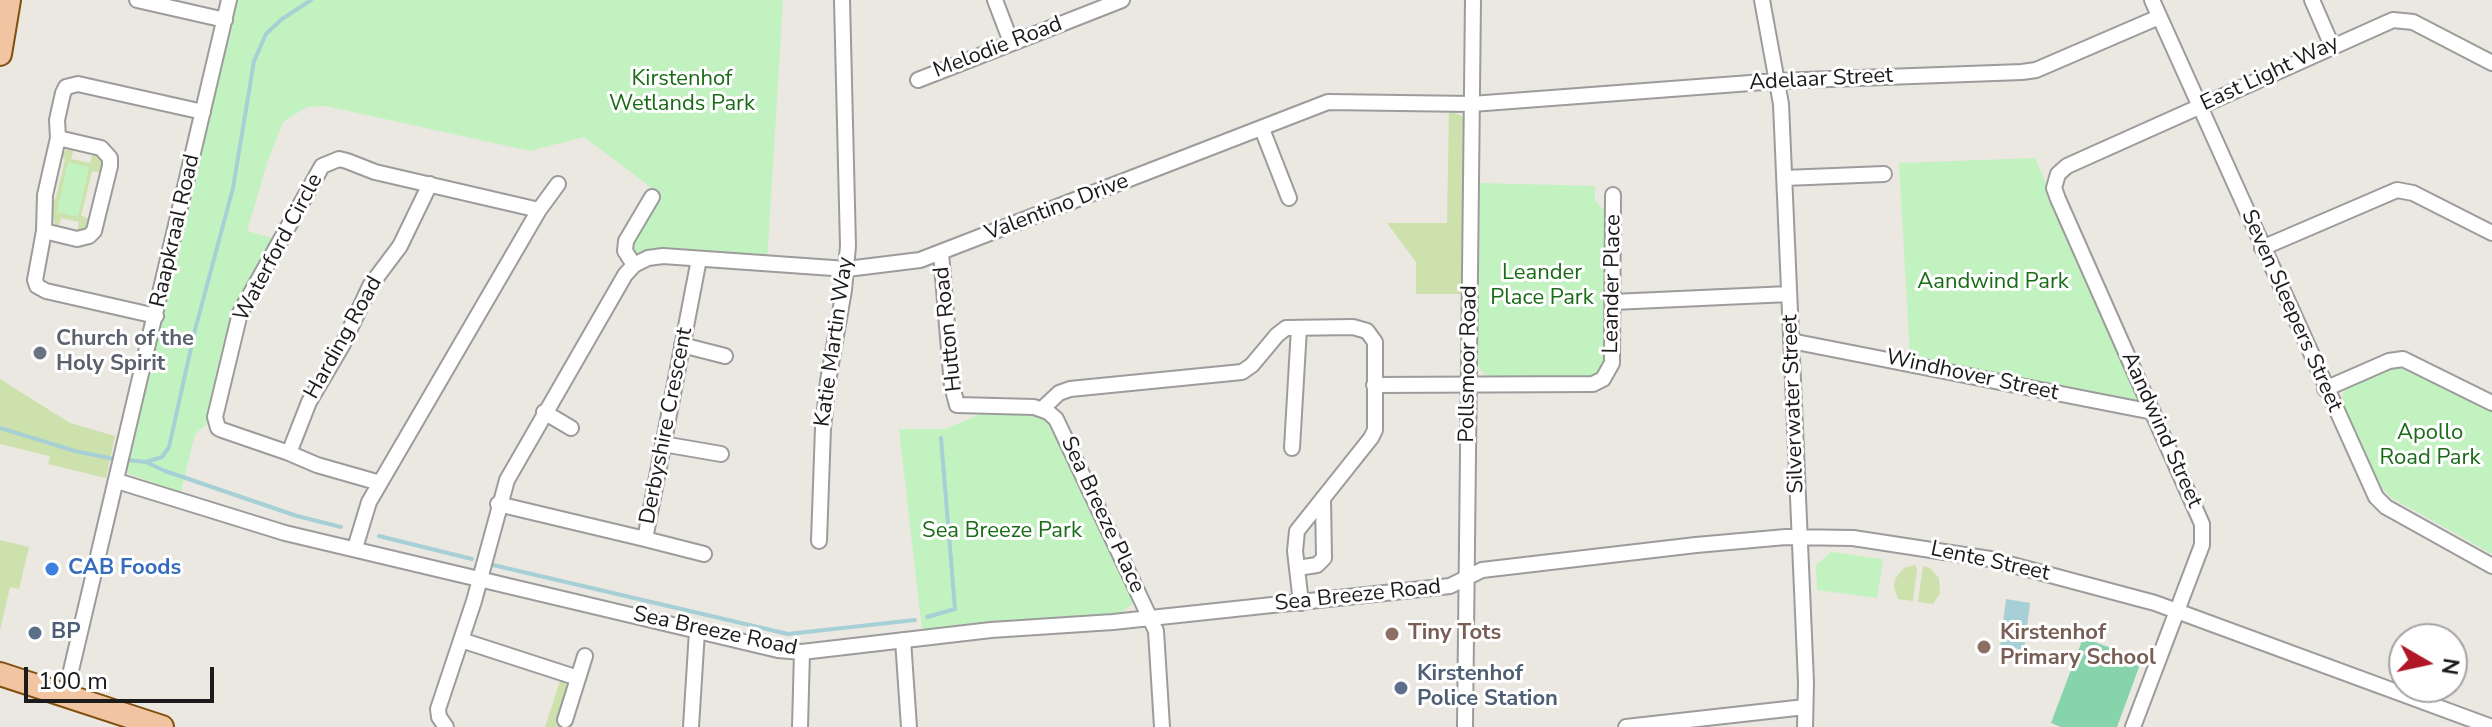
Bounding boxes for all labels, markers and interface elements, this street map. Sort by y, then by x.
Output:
street label: Melodie Road [930,11,1066,85]
street label: East Light Way [2197,30,2343,118]
street label: Adelaar Street [1748,63,1894,97]
park label: Kirstenhof Wetlands Park [609,67,755,118]
street label: Raapkraal Road [146,152,206,310]
street label: Valentino Drive [982,169,1132,247]
street label: Waterford Circle [229,170,329,326]
street label: Seven Sleepers Street [2235,206,2347,416]
street label: Leander Place [1599,214,1627,354]
street label: Katie Martin Way [810,255,860,429]
park label: Leander Place Park [1490,261,1594,312]
street label: Hutton Road [929,265,969,393]
park label: Aandwind Park [1917,270,2069,296]
street label: Harding Road [299,272,389,404]
street label: Pollsmoor Road [1454,285,1484,443]
street label: Silverwater Street [1778,314,1810,494]
street label: Derbyshire Crescent [635,326,699,526]
place label: Church of the Holy Spirit [56,327,194,378]
marker: Church of the Holy Spirit [31,344,49,362]
street label: Windhover Street [1883,345,2061,407]
street label: Aandwind Street [2115,348,2207,512]
park label: Apollo Road Park [2380,421,2480,472]
street label: Sea Breeze Place [1054,433,1150,597]
park label: Sea Breeze Park [922,519,1082,545]
street label: Lente Street [1928,537,2052,587]
place label: CAB Foods [68,556,181,582]
marker: CAB Foods [43,560,61,578]
street label: Sea Breeze Road [1274,574,1442,618]
street label: Sea Breeze Road [631,602,799,662]
place label: BP [51,620,80,646]
place label: Tiny Tots [1408,621,1501,647]
place label: Kirstenhof Primary School [2000,621,2156,672]
north arrow [2388,623,2468,703]
marker: BP [26,624,44,642]
marker: Tiny Tots [1383,625,1401,643]
marker: Kirstenhof Primary School [1975,638,1993,656]
scale bar [28,651,218,701]
text: N [2434,656,2466,677]
place label: Kirstenhof Police Station [1417,662,1558,714]
text: 100 m [38,665,108,697]
marker: Kirstenhof Police Station [1392,679,1410,697]

